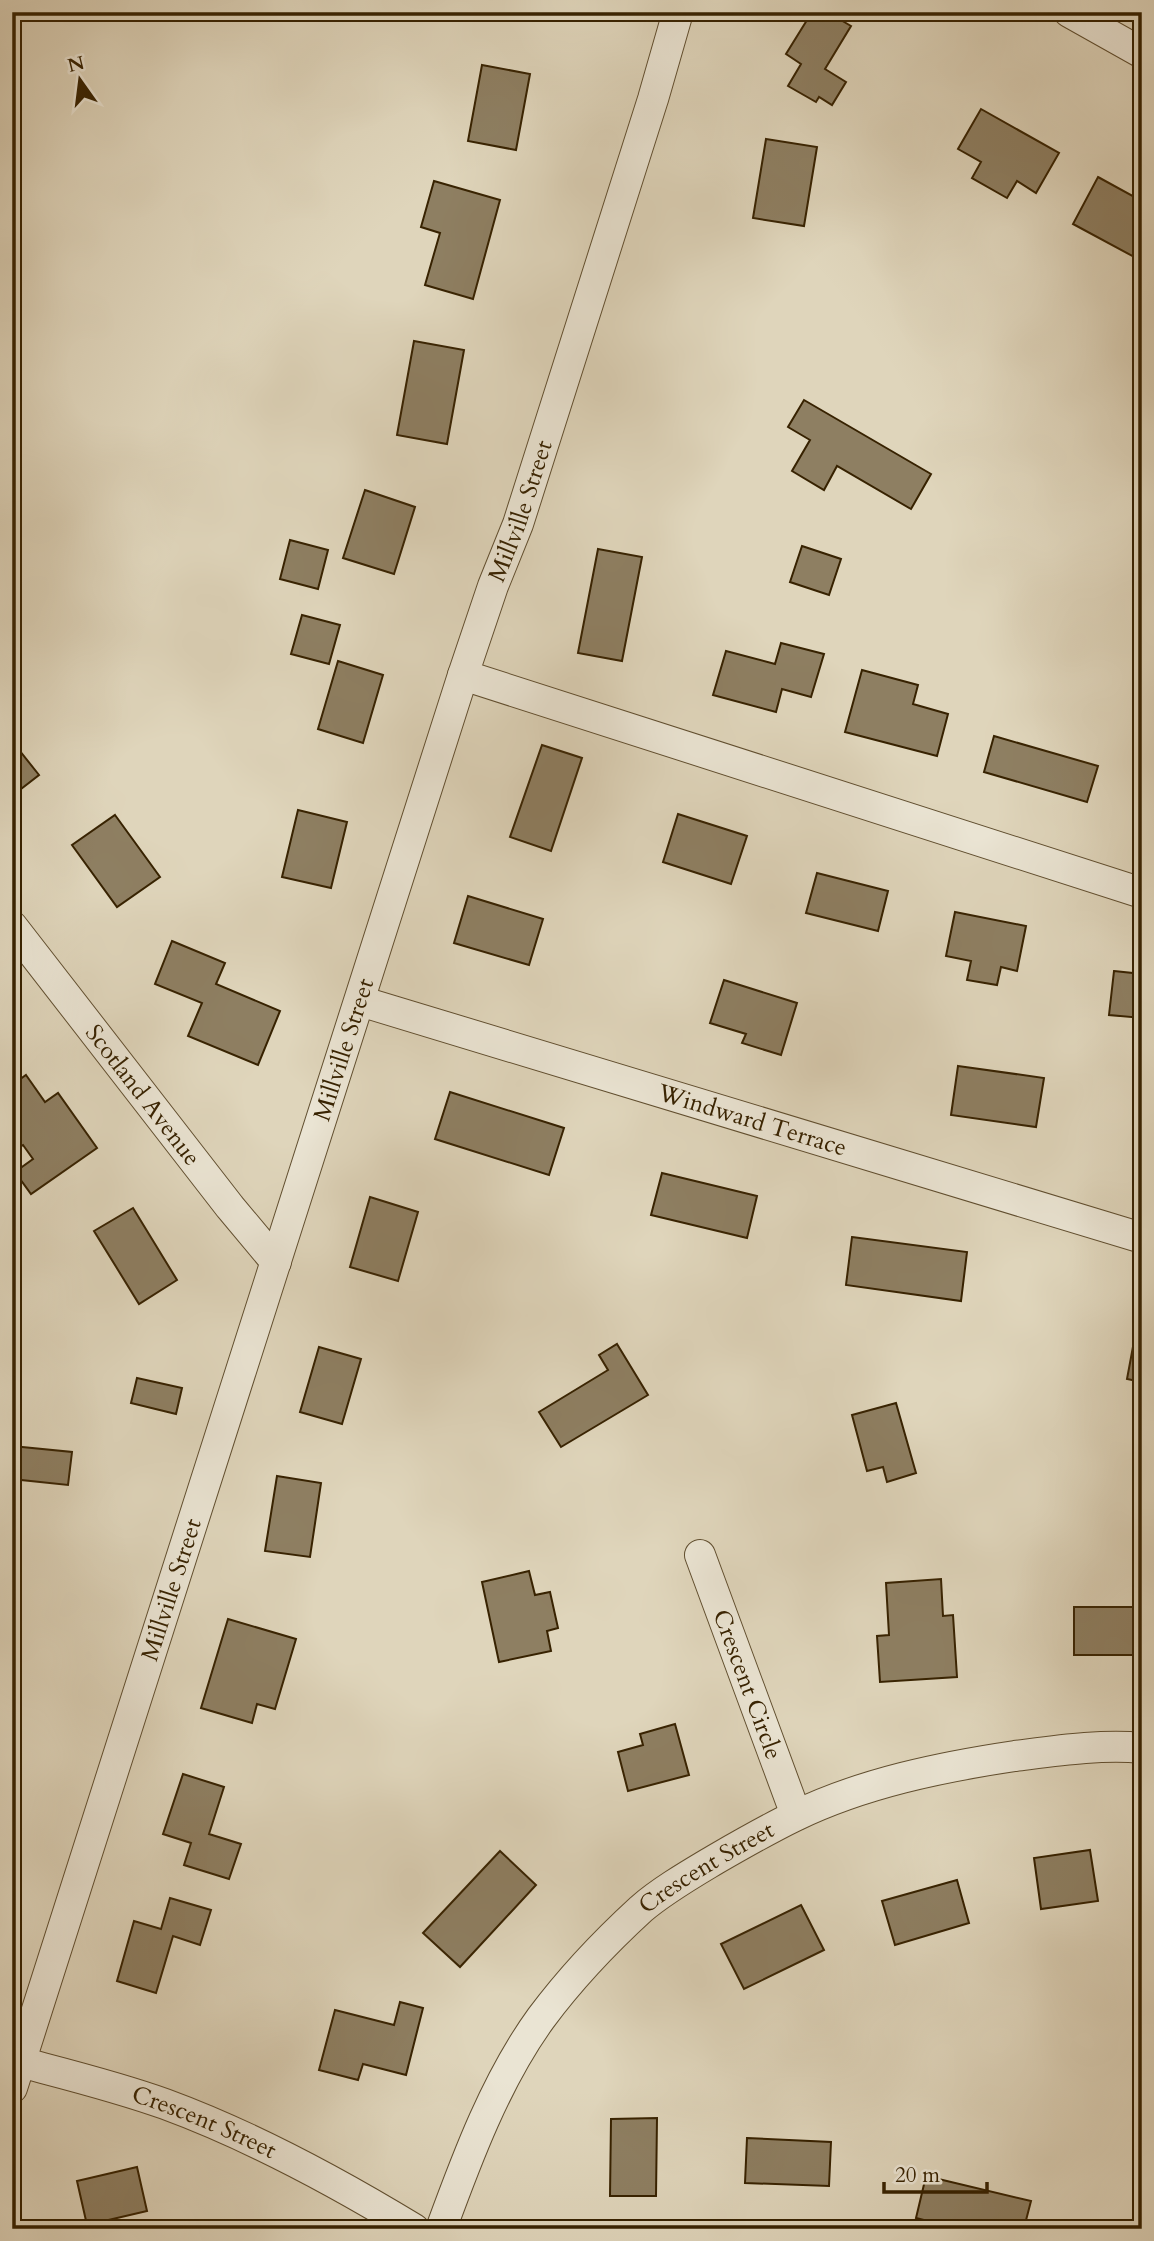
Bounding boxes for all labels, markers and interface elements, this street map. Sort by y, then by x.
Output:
north arrow [46,46,116,116]
text: N [65,50,88,79]
street label: Millville Street [480,436,561,587]
street label: Millville Street [306,974,382,1125]
street label: Scotland Avenue [77,1018,208,1173]
street label: Windward Terrace [653,1076,851,1165]
street label: Millville Street [133,1514,210,1665]
street label: Crescent Circle [705,1605,790,1764]
street label: Crescent Street [632,1813,780,1922]
street label: Crescent Street [128,2078,282,2167]
scale bar [884,2150,988,2194]
text: 20 m [895,2161,940,2190]

